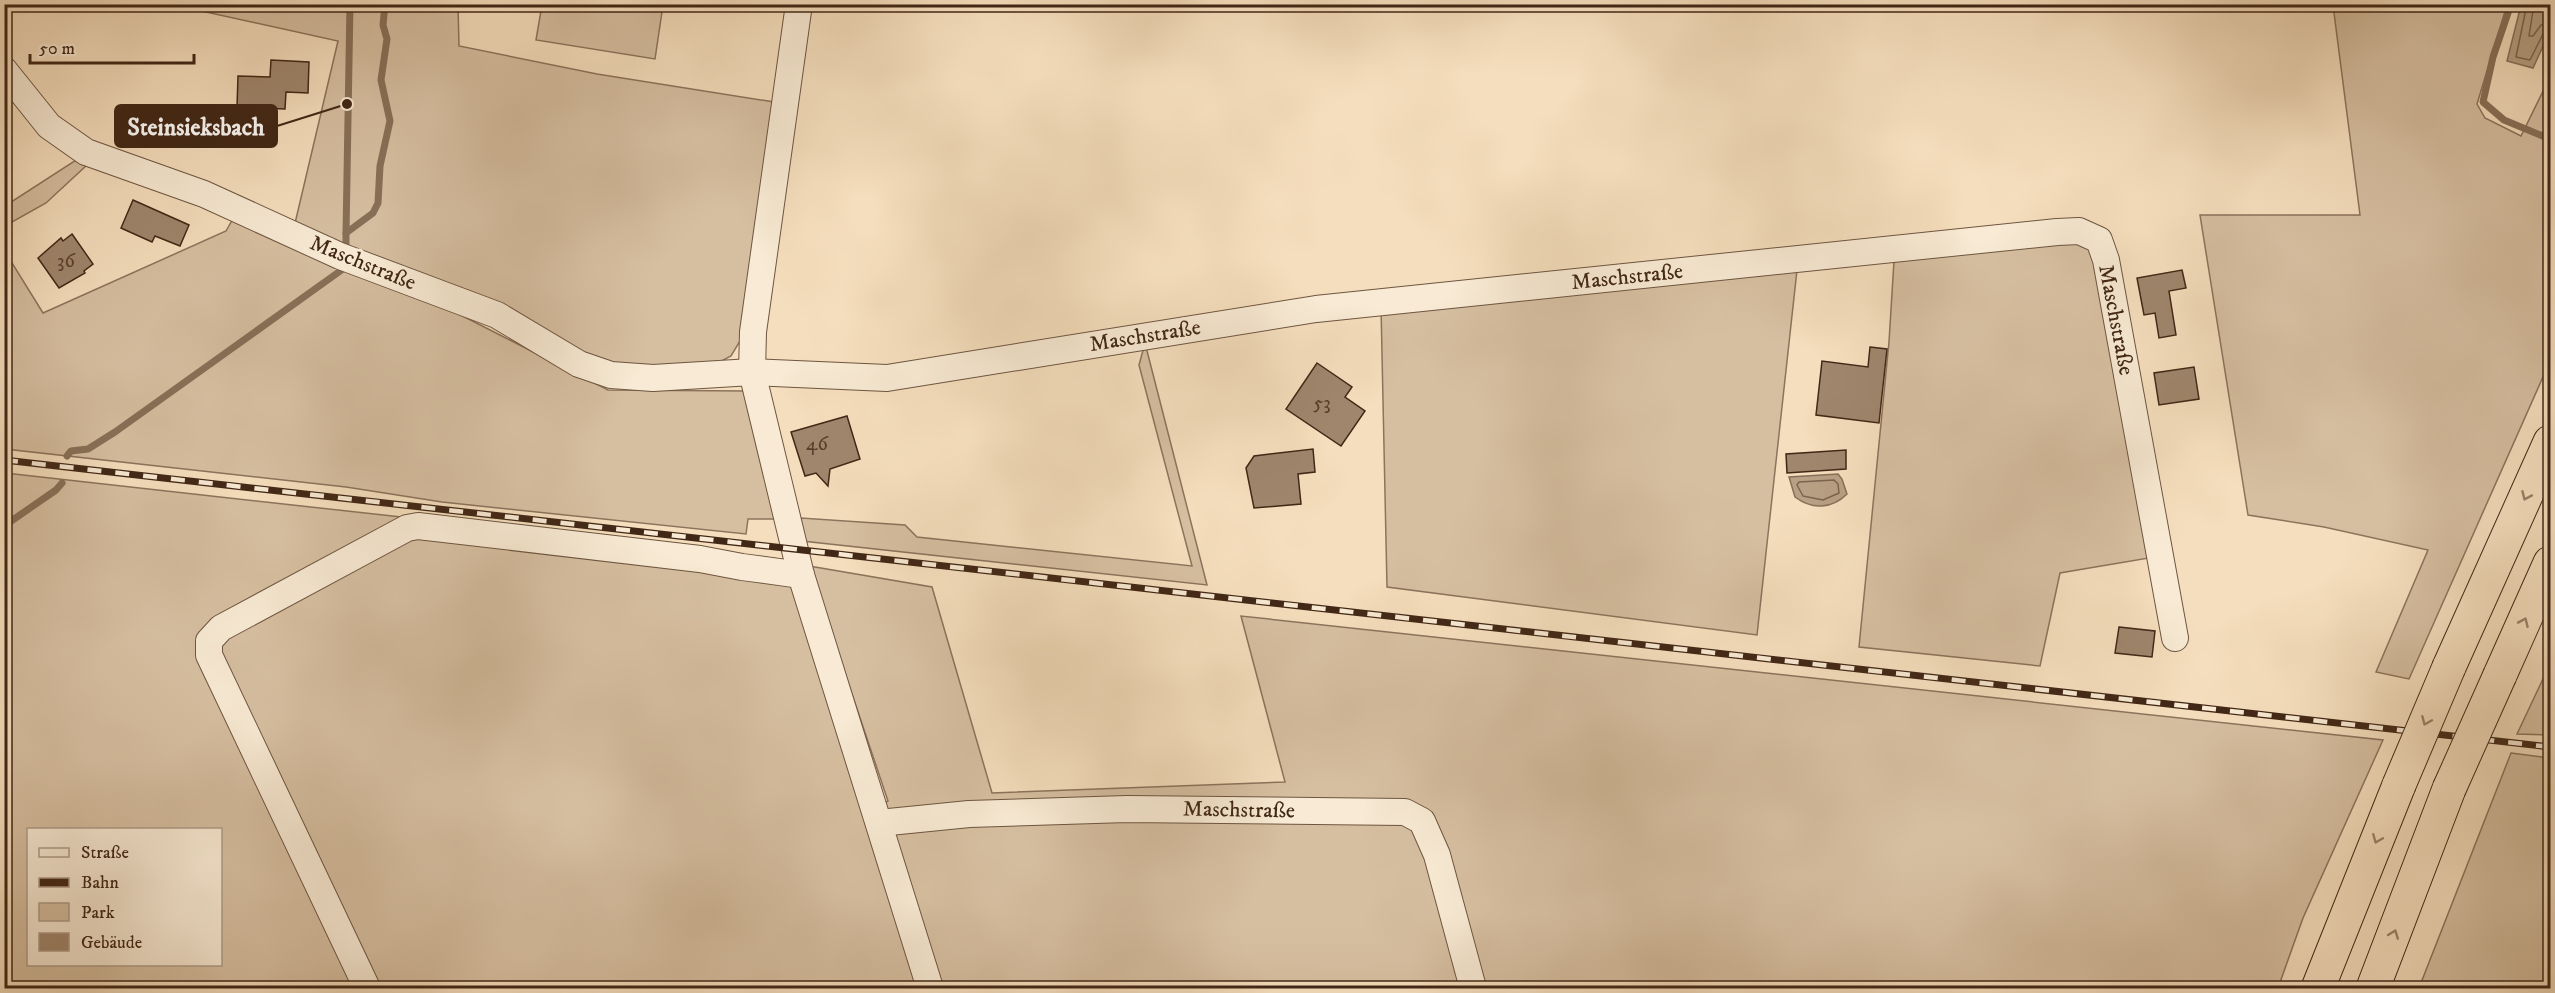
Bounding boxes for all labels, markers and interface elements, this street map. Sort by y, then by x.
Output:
scale bar [30,27,194,65]
text: 50 m [39,38,75,60]
callout: Steinsieksbach [115,105,277,147]
text: Steinsieksbach [127,113,265,143]
street label: Maschstraße [306,229,420,297]
house number: 36 [57,249,76,274]
street label: Maschstraße [1570,258,1684,296]
street label: Maschstraße [2092,262,2140,378]
street label: Maschstraße [1088,314,1202,358]
house number: 53 [1313,391,1331,416]
house number: 46 [806,432,829,457]
one-way arrow [2522,489,2534,500]
one-way arrow [2516,617,2528,628]
one-way arrow [2421,715,2433,726]
street label: Maschstraße [1183,796,1295,824]
legend [27,828,222,966]
one-way arrow [2372,833,2384,844]
text: Straße [81,842,129,864]
text: Bahn [81,872,119,894]
text: Park [81,902,115,924]
one-way arrow [2387,929,2399,940]
text: Gebäude [81,932,142,954]

